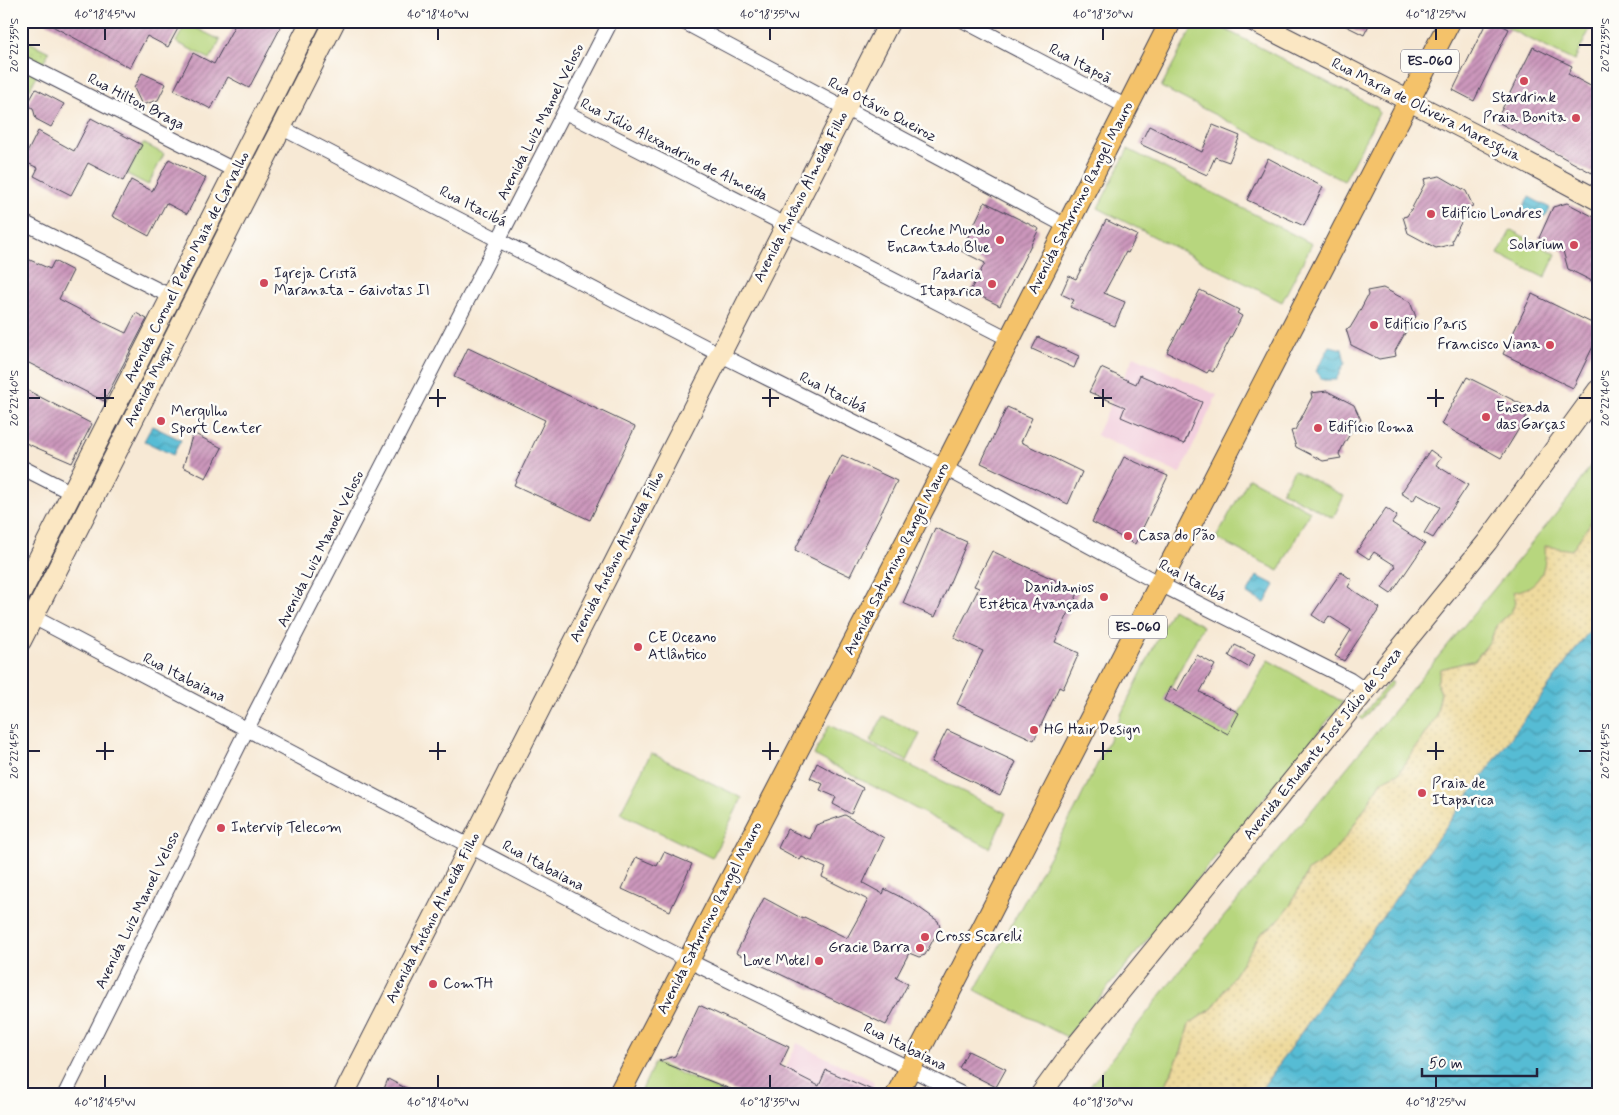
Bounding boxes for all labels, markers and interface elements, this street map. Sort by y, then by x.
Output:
text: 40°18'45"W [74,7,136,23]
text: 40°18'40"W [407,7,469,23]
text: 40°18'35"W [740,7,800,23]
text: 40°18'30"W [1073,7,1133,23]
text: 40°18'25"W [1406,7,1466,23]
text: 20°22'35"S [7,17,23,72]
text: 20°22'35"S [1598,17,1614,72]
street label: Rua Itapoã [1045,39,1115,89]
street label: Avenida Luiz Manoel Veloso [493,40,589,204]
road number: ES-060 [1401,49,1459,72]
street label: Rua Maria de Oliveira Maresguia [1327,53,1525,168]
street label: Rua Hilton Braga [84,69,188,135]
street label: Rua Otávio Queiroz [824,73,940,147]
marker: Stardrink [1518,75,1530,87]
place label: Stardrink [1492,88,1556,108]
street label: Rua Júlio Alexandrino de Almeida [577,94,772,206]
street label: Avenida Saturnino Rangel Mauro [1024,98,1139,298]
street label: Avenida Antônio Almeida Filho [749,108,853,286]
place label: Praia Bonita [1483,108,1567,128]
marker: Praia Bonita [1570,112,1582,124]
street label: Avenida Coronel Pedro Maia de Carvalho [120,148,254,386]
street label: Rua Itacibá [436,181,510,233]
place label: Edifício Londres [1441,204,1542,224]
marker: Edifício Londres [1425,208,1437,220]
place label: Creche Mundo Encantado Blue [887,221,990,258]
marker: Creche Mundo Encantado Blue [994,234,1006,246]
place label: Solarium [1509,235,1564,255]
marker: Solarium [1568,239,1580,251]
place label: Igreja Cristã Maranata - Gaivotas II [274,264,430,301]
place label: Padaria Itaparica [920,265,982,302]
marker: Igreja Cristã Maranata - Gaivotas II [258,277,270,289]
marker: Padaria Itaparica [986,278,998,290]
place label: Edifício Paris [1384,315,1467,335]
marker: Edifício Paris [1368,319,1380,331]
place label: Francisco Viana [1437,335,1541,355]
street label: Avenida Muqui [120,338,180,430]
marker: Francisco Viana [1544,339,1556,351]
street label: Rua Itacibá [796,367,870,419]
text: 20°22'40"S [7,369,23,426]
text: 20°22'40"S [1598,369,1614,426]
place label: Enseada das Garças [1496,398,1566,435]
place label: Mergulho Sport Center [171,402,262,439]
marker: Enseada das Garças [1480,411,1492,423]
marker: Mergulho Sport Center [155,415,167,427]
place label: Edifício Roma [1328,418,1414,438]
marker: Edifício Roma [1312,422,1324,434]
street label: Avenida Saturnino Rangel Mauro [840,459,955,659]
street label: Avenida Luiz Manoel Veloso [273,467,369,631]
street label: Avenida Antônio Almeida Filho [565,468,669,646]
place label: Casa do Pão [1138,526,1215,546]
marker: Casa do Pão [1122,530,1134,542]
street label: Rua Itacibá [1155,555,1229,607]
place label: Danidanios Estética Avançada [979,578,1094,615]
marker: Danidanios Estética Avançada [1098,591,1110,603]
road number: ES-060 [1109,616,1167,638]
place label: CE Oceano Atlântico [648,628,716,665]
marker: CE Oceano Atlântico [632,641,644,653]
street label: Avenida Estudante José Júlio de Souza [1239,644,1407,844]
street label: Rua Itabaiana [139,649,229,707]
place label: HG Hair Design [1044,720,1141,740]
text: 20°22'45"S [7,723,23,779]
text: 20°22'45"S [1598,723,1614,779]
marker: HG Hair Design [1028,724,1040,736]
place label: Praia de Itaparica [1432,774,1494,811]
marker: Praia de Itaparica [1416,787,1428,799]
place label: Intervip Telecom [231,818,342,838]
street label: Avenida Saturnino Rangel Mauro [653,818,768,1018]
marker: Intervip Telecom [215,822,227,834]
street label: Avenida Luiz Manoel Veloso [91,827,185,992]
street label: Avenida Antônio Almeida Filho [381,829,485,1007]
street label: Rua Itabaiana [498,836,588,896]
place label: Cross Scarelli [935,927,1022,947]
marker: Cross Scarelli [919,931,931,943]
place label: Gracie Barra [828,938,910,958]
marker: Gracie Barra [914,942,926,954]
place label: Love Motel [743,951,809,971]
marker: Love Motel [813,955,825,967]
place label: ComTH [443,974,493,994]
marker: ComTH [427,978,439,990]
street label: Rua Itabaiana [860,1018,950,1076]
scale bar [1422,1045,1536,1077]
text: 50 m [1429,1054,1463,1074]
text: 40°18'45"W [74,1095,136,1111]
text: 40°18'40"W [407,1095,469,1111]
text: 40°18'35"W [740,1095,800,1111]
text: 40°18'30"W [1073,1095,1133,1111]
text: 40°18'25"W [1406,1095,1466,1111]

